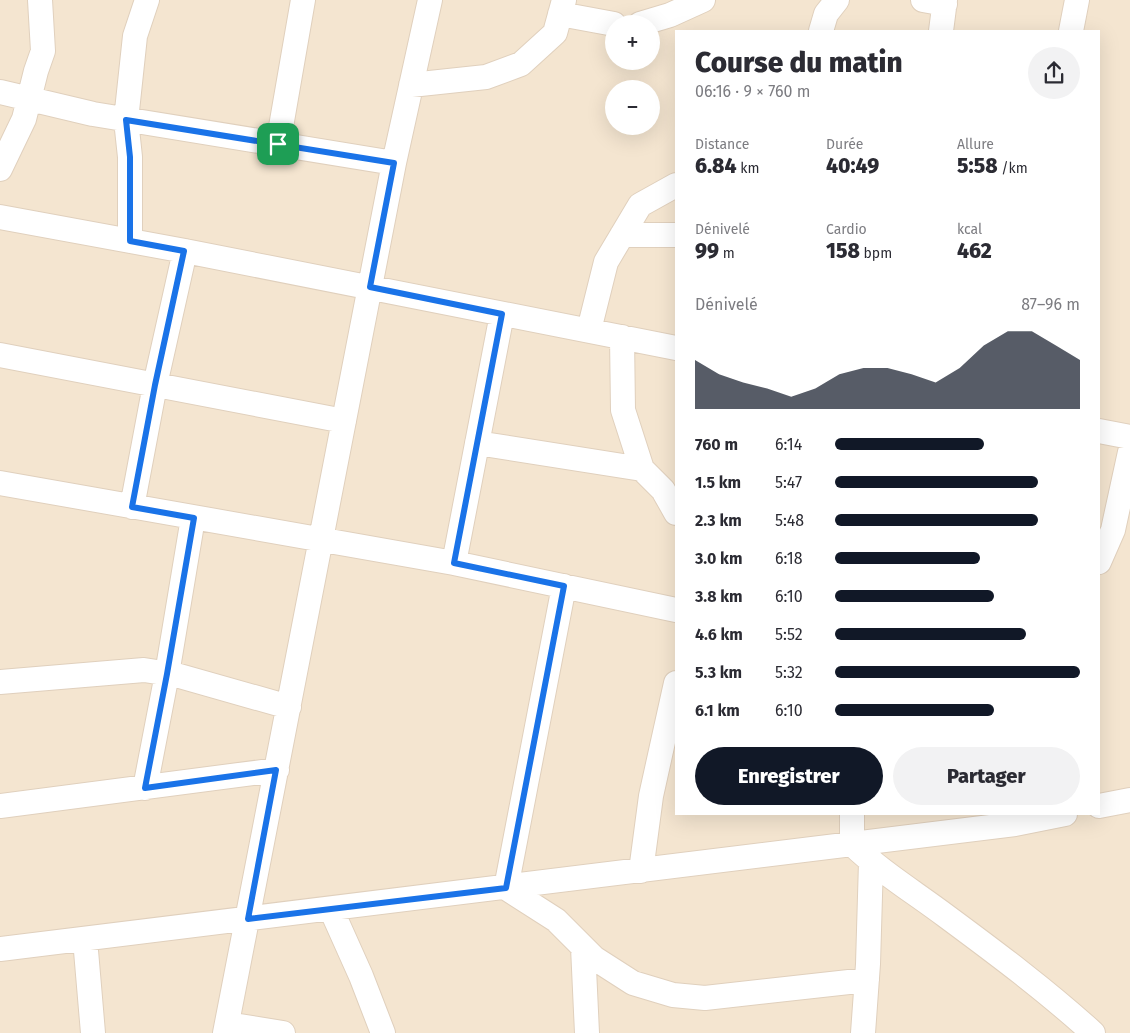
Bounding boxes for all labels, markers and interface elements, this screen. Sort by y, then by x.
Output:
map controls [605,15,660,135]
button: + [605,15,660,70]
text: Course du matin [695,46,903,79]
button: share [1028,47,1080,99]
button: − [605,80,660,135]
text: 06:16 · 9 × 760 m [695,82,810,101]
pin [257,123,299,165]
icon: arrive [264,130,292,158]
text: Distance [695,136,749,153]
text: Durée [826,136,863,153]
text: Allure [957,136,994,153]
text: 6.84 [695,153,737,179]
text: 40:49 [826,153,879,179]
text: 5:58 [957,153,998,179]
text: km [737,160,759,177]
text: /km [998,160,1028,177]
text: Dénivelé [695,221,750,238]
text: Cardio [826,221,867,238]
text: kcal [957,221,982,238]
text: 99 [695,238,719,264]
text: 158 [826,238,860,264]
text: 462 [957,238,992,264]
text: m [719,245,735,262]
text: bpm [860,245,892,262]
text: Dénivelé [695,295,758,314]
text: 87–96 m [1021,295,1080,314]
text: 760 m [695,435,738,454]
text: 6:14 [775,435,802,454]
text: 1.5 km [695,473,741,492]
text: 5:47 [775,473,802,492]
text: 2.3 km [695,511,742,530]
text: 5:48 [775,511,804,530]
text: 3.0 km [695,549,742,568]
text: 6:18 [775,549,802,568]
text: 3.8 km [695,587,743,606]
text: 6:10 [775,587,803,606]
text: 4.6 km [695,625,743,644]
text: 5:52 [775,625,803,644]
text: 5.3 km [695,663,742,682]
text: 5:32 [775,663,803,682]
text: 6.1 km [695,701,740,720]
text: 6:10 [775,701,803,720]
button: Enregistrer [695,747,883,805]
button: Partager [893,747,1080,805]

